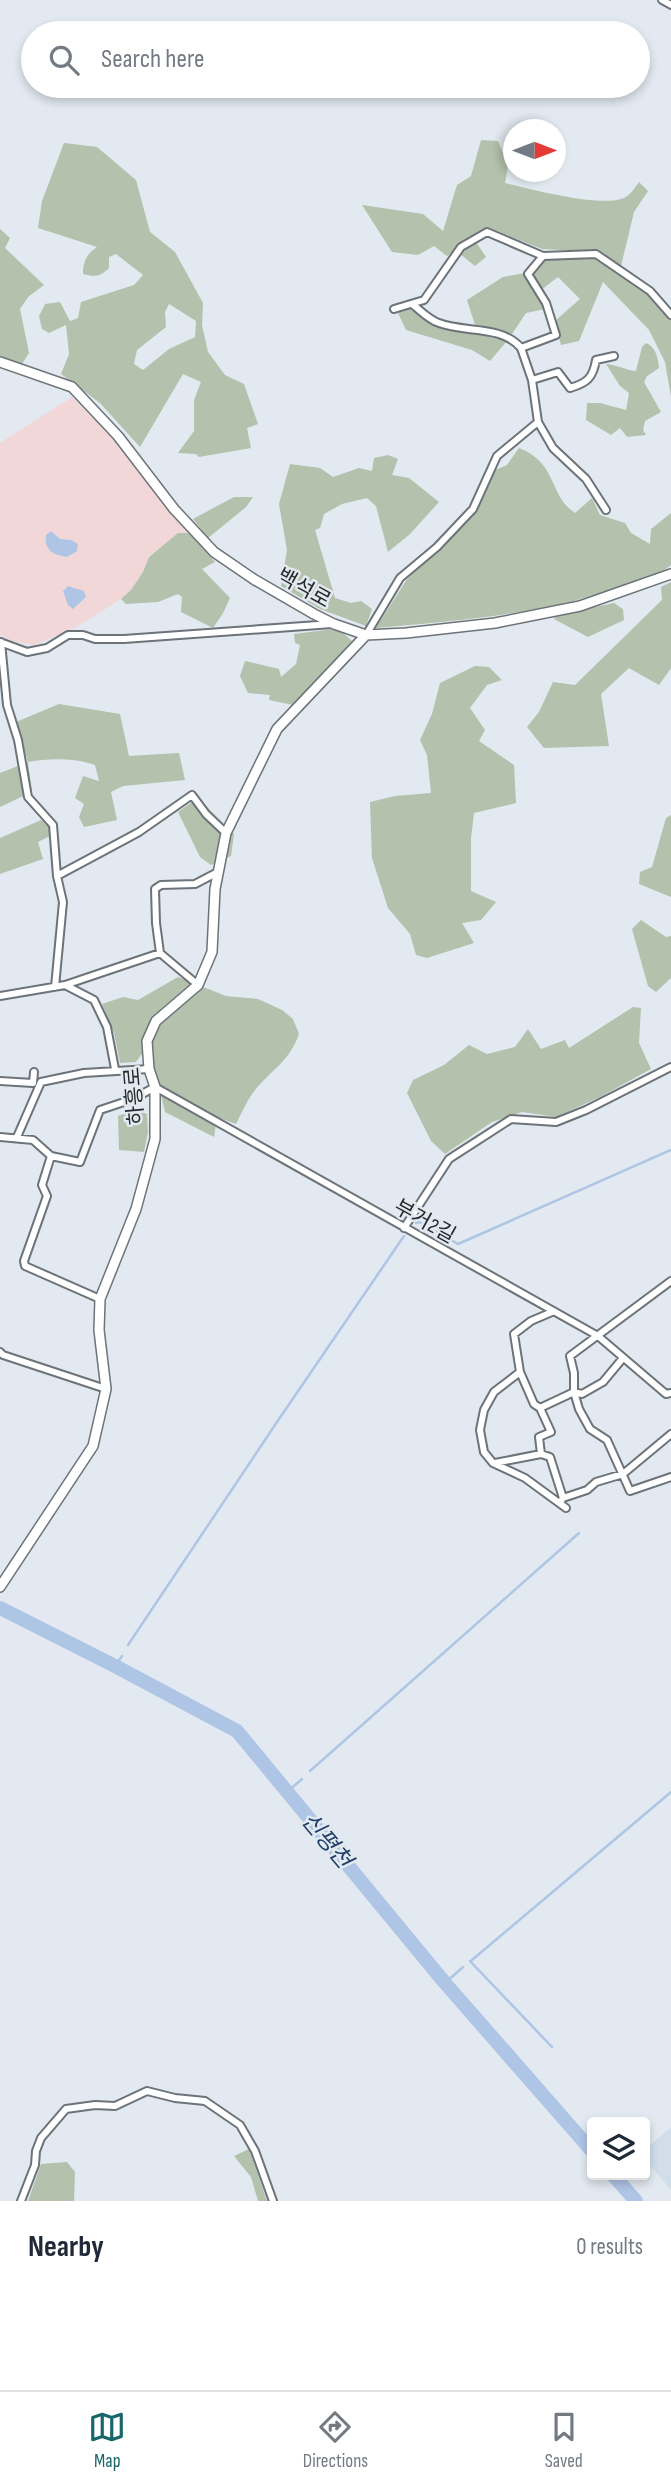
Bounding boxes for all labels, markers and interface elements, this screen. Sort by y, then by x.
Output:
search box [21,21,650,98]
icon: search [45,41,83,79]
text: Search here [101,44,204,75]
north arrow [503,119,566,182]
street label: 백석로 [272,563,335,613]
street label: 하흥로 [120,1066,149,1126]
street label: 부거2길 [390,1194,460,1249]
water label: 신평천 [295,1807,359,1876]
map controls [587,2117,650,2180]
button: layers [587,2117,650,2180]
text: Nearby [28,2229,104,2265]
text: 0 results [576,2233,643,2261]
tab: Map [88,2408,126,2473]
tab: Directions [303,2408,368,2473]
tab: Saved [545,2408,583,2473]

